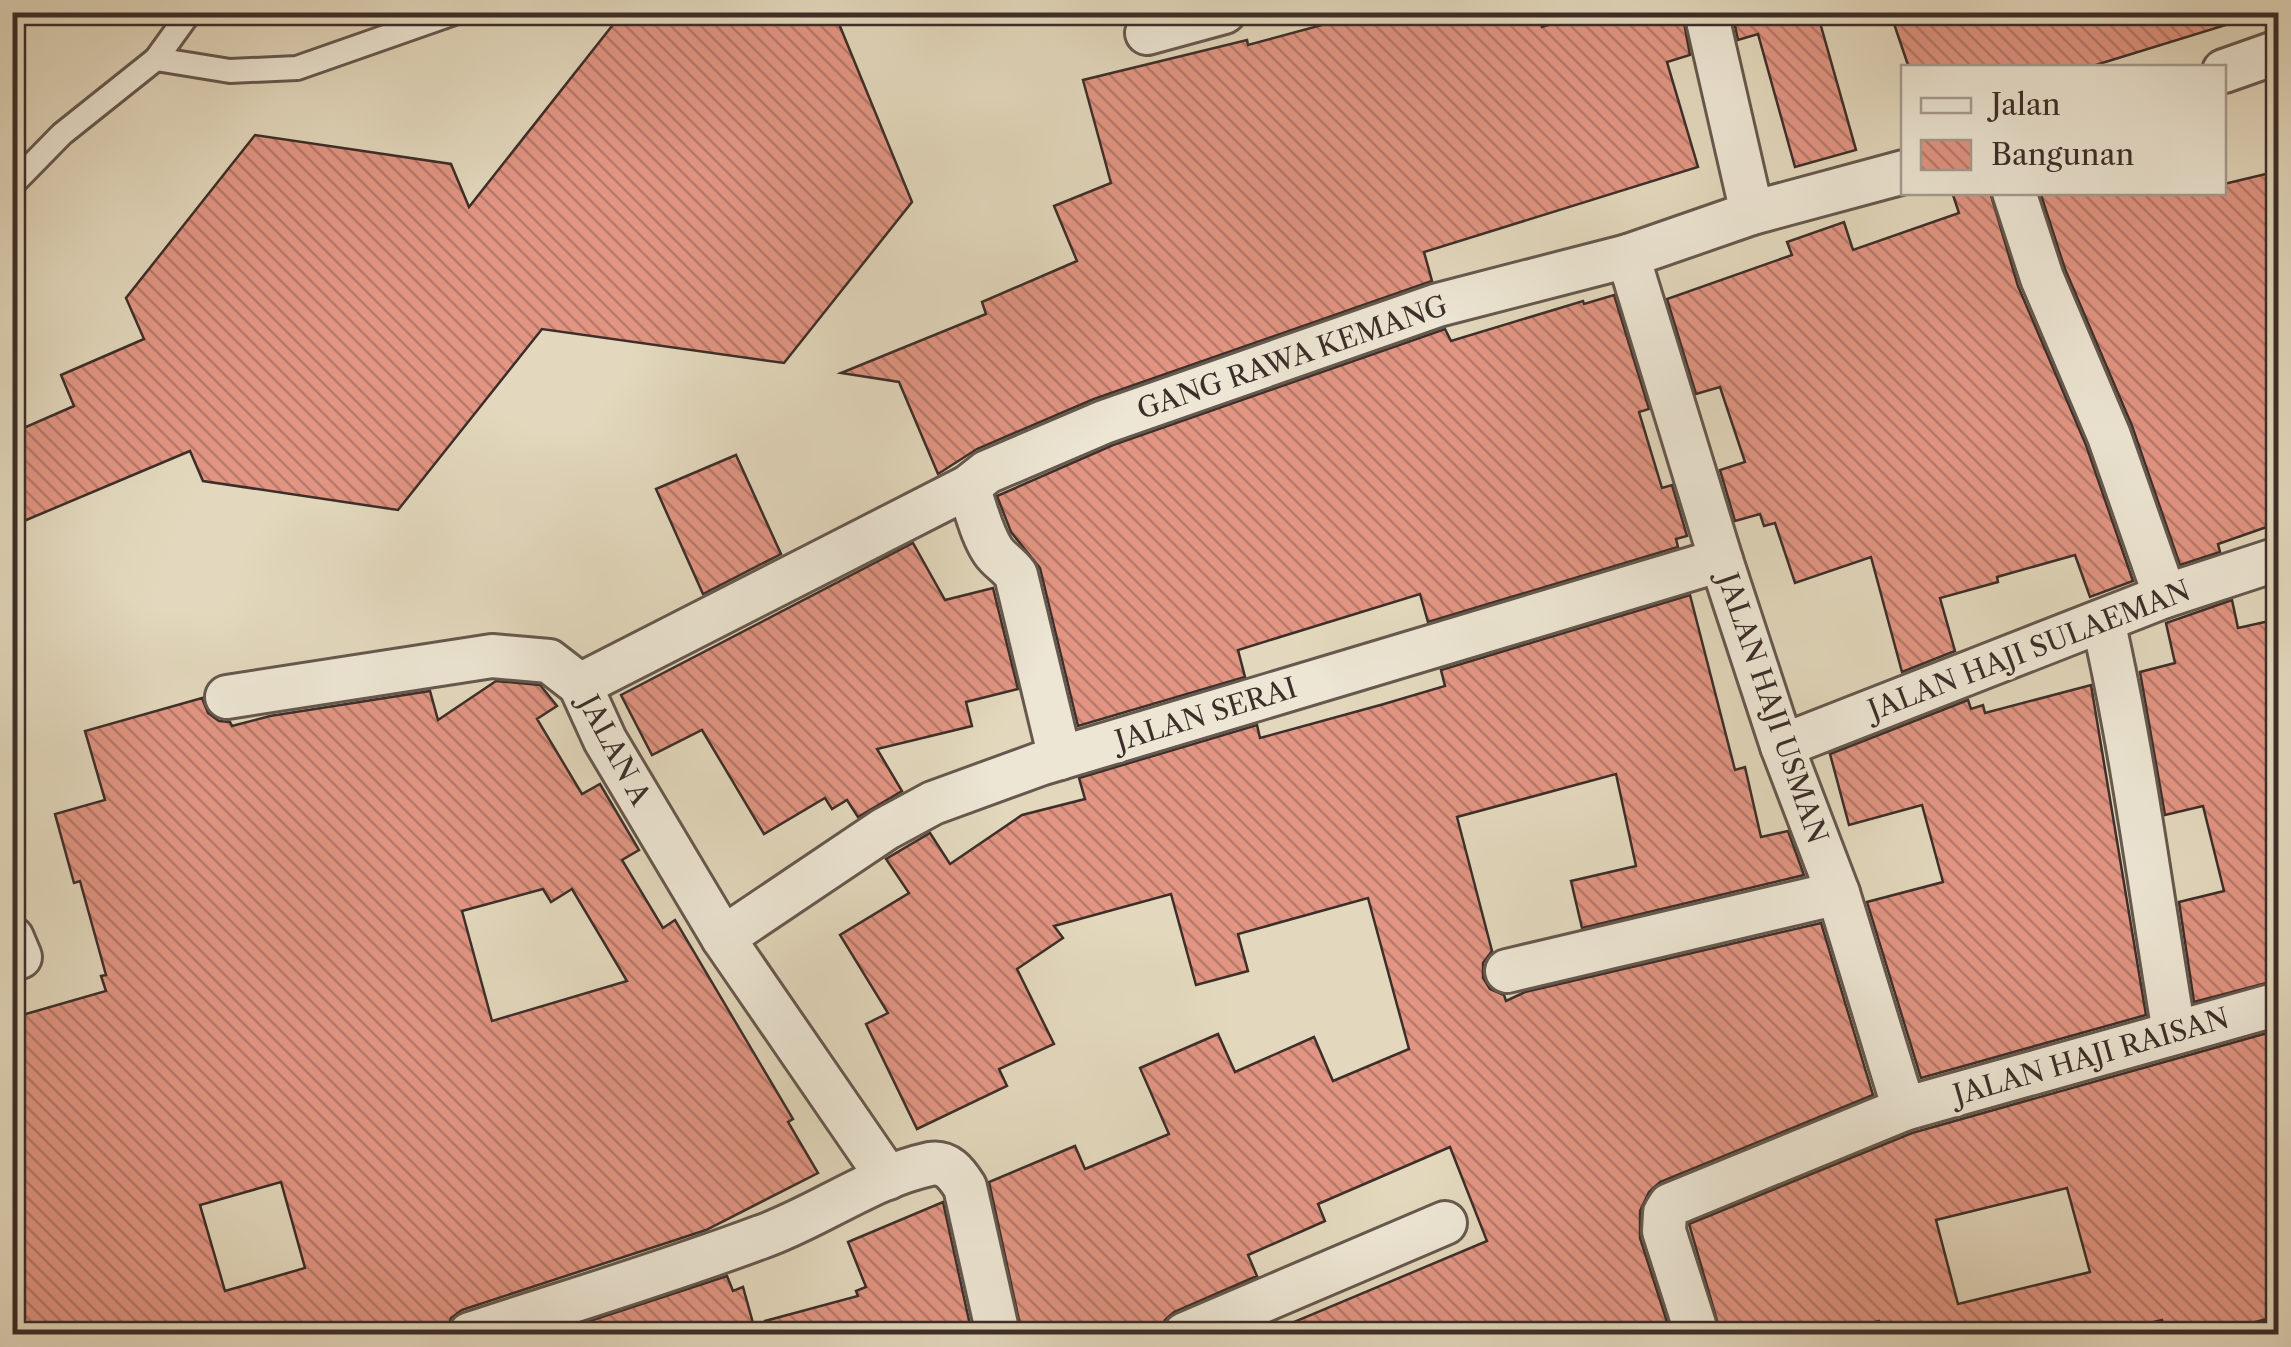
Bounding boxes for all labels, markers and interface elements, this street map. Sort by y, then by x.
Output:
legend [1901,65,2226,195]
text: Jalan [1987,86,2061,123]
text: Bangunan [1991,136,2134,173]
street label: GANG RAWA KEMANG [1132,288,1452,426]
street label: JALAN HAJI USMAN [1709,565,1835,848]
street label: JALAN HAJI SULAEMAN [1860,573,2195,729]
street label: JALAN SERAI [1107,670,1301,759]
street label: JALAN A [570,685,659,812]
street label: JALAN HAJI RAISAN [1945,1000,2233,1113]

